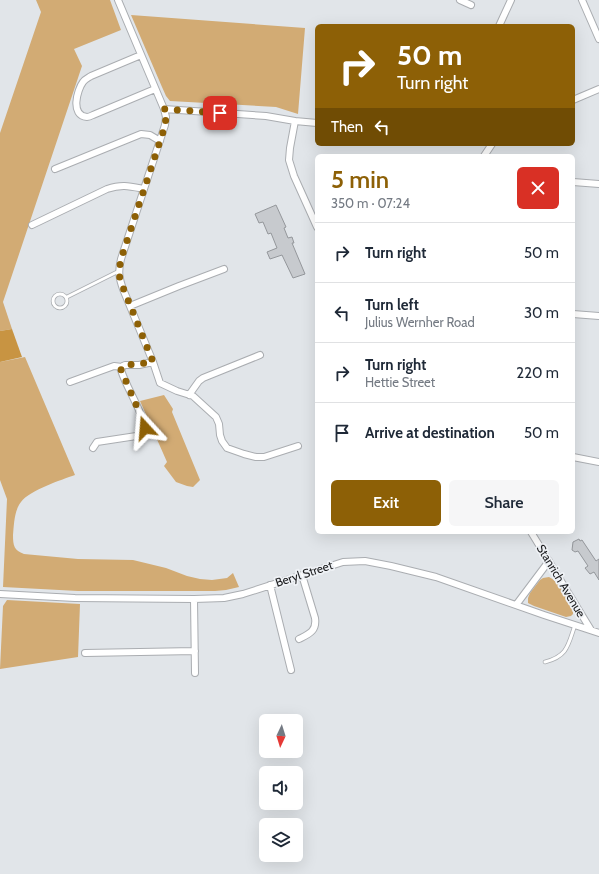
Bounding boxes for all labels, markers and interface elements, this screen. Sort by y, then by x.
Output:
text: 50 m [397,38,462,72]
icon: right [331,40,383,92]
text: Turn right [397,72,468,94]
pin [203,96,237,130]
icon: arrive [209,102,231,124]
icon: left [371,116,393,138]
text: Then [331,118,363,136]
text: 5 min [331,165,389,194]
button: close [517,167,559,209]
text: 350 m · 07:24 [331,195,410,211]
icon: right [331,242,353,264]
text: Turn right [365,244,426,262]
text: 50 m [524,244,559,262]
text: Turn left [365,296,419,314]
icon: left [331,302,353,324]
text: 30 m [524,304,559,322]
text: Julius Wernher Road [365,314,475,330]
text: Turn right [365,356,426,374]
icon: right [331,362,353,384]
text: 220 m [516,364,559,382]
text: Hettie Street [365,374,435,390]
position arrow [124,407,166,449]
icon: arrive [331,422,353,444]
text: Arrive at destination [365,424,495,442]
text: 50 m [524,424,559,442]
button: Exit [331,480,441,526]
button: Share [449,480,559,526]
street label: Stanrich Avenue [534,542,589,620]
street label: Beryl Street [273,557,334,590]
north arrow [259,714,303,758]
map controls [259,714,303,862]
button: sound [259,766,303,810]
button: layers [259,818,303,862]

